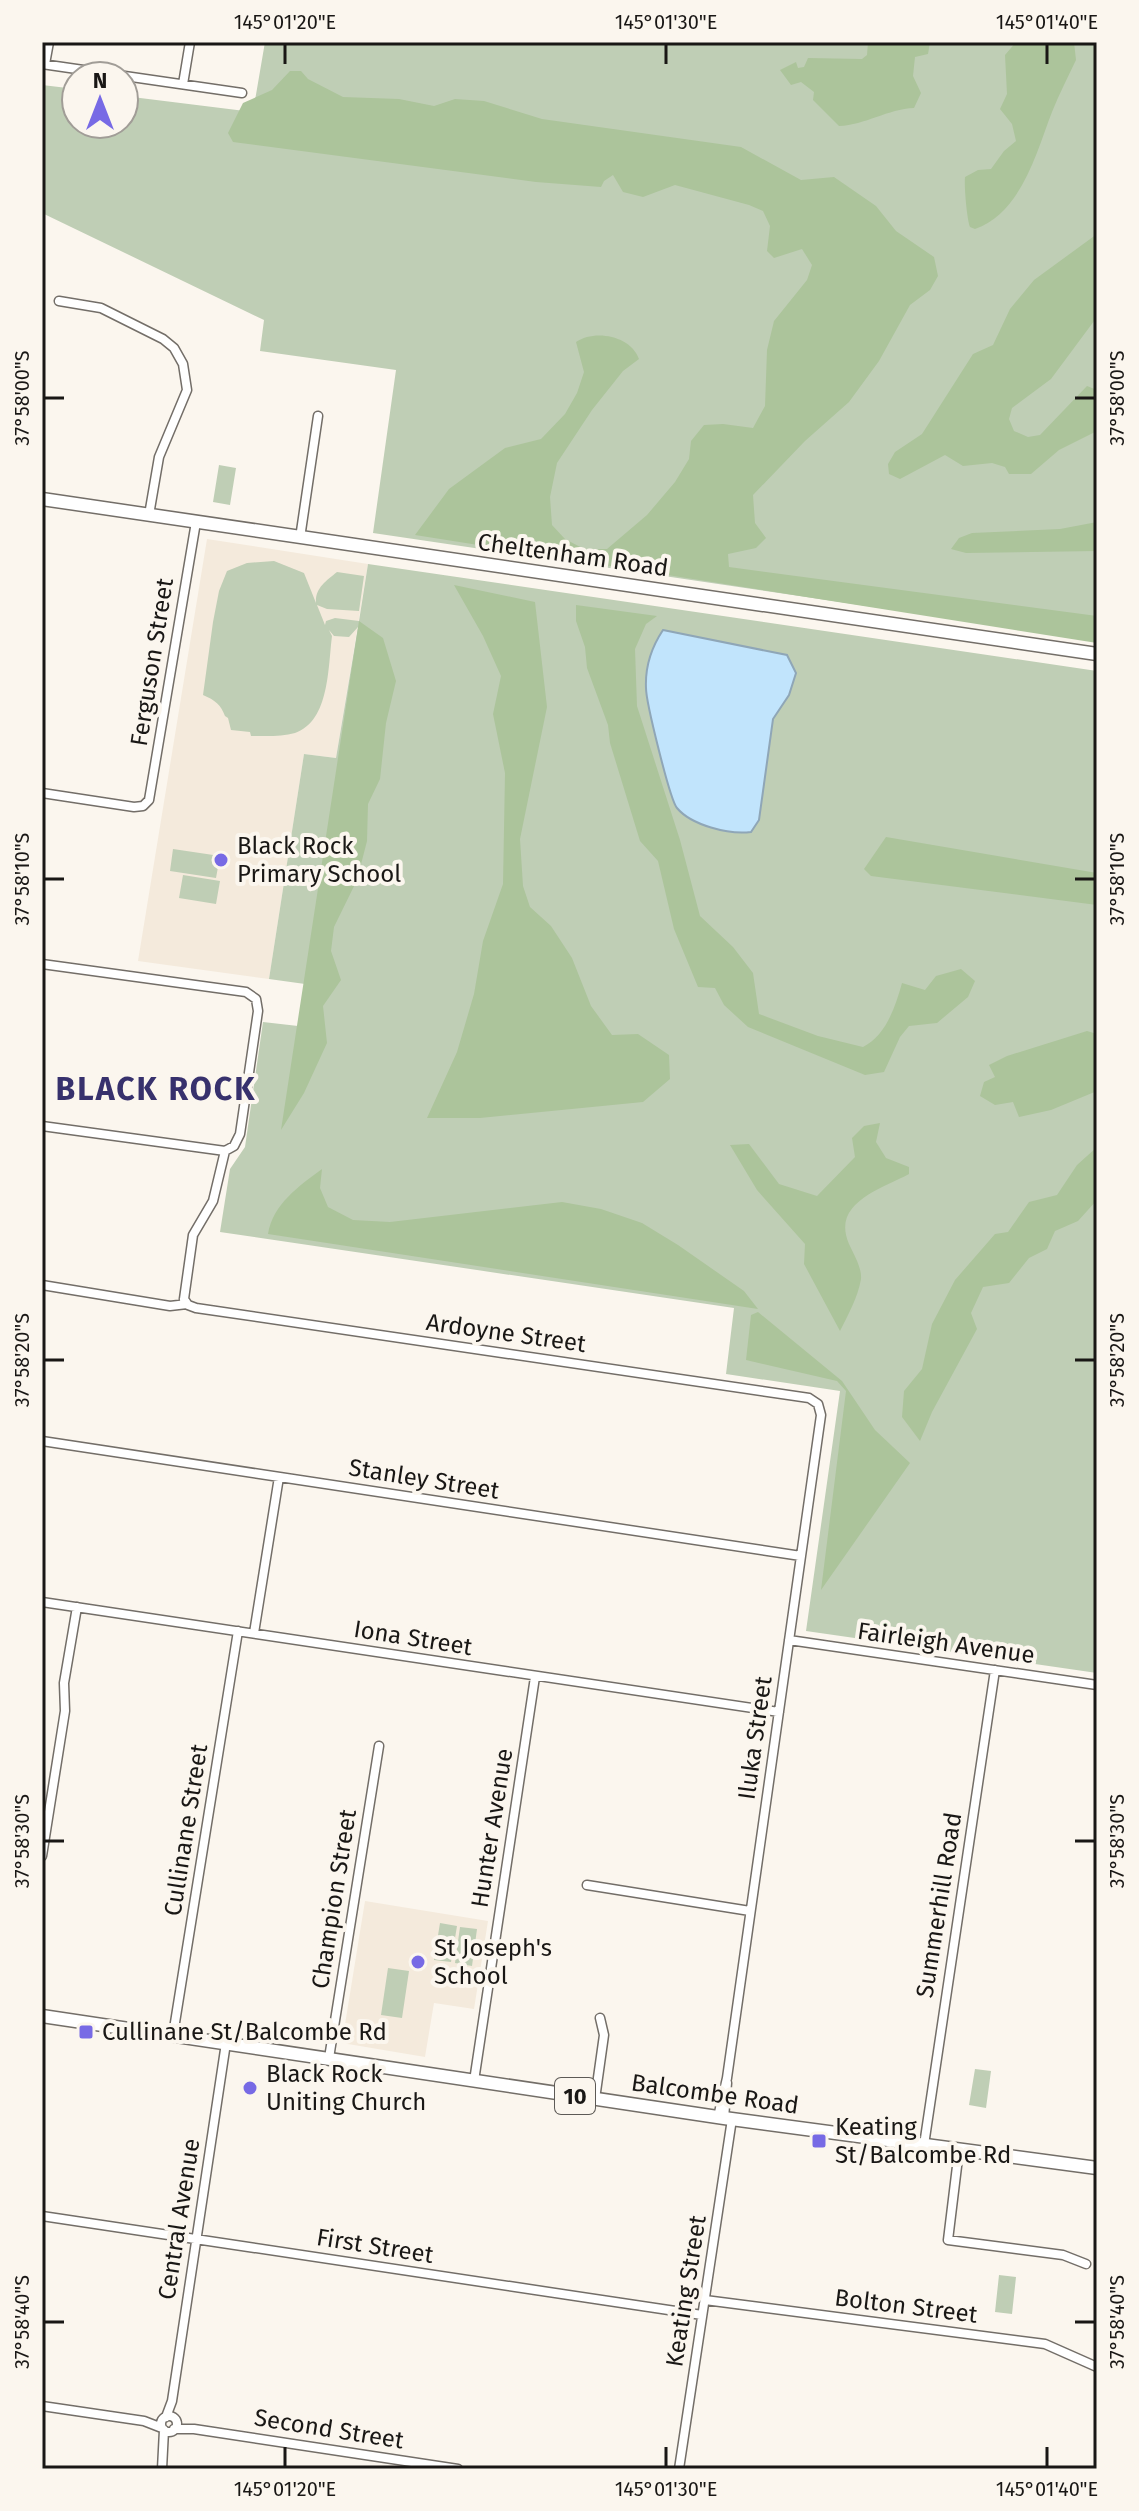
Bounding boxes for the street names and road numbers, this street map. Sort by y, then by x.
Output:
street label: Cheltenham Road [476,528,670,582]
street label: Ferguson Street [125,576,179,748]
street label: Ardoyne Street [424,1308,588,1358]
street label: Stanley Street [347,1453,502,1505]
street label: Iona Street [352,1615,475,1661]
street label: Fairleigh Avenue [856,1617,1036,1669]
street label: Iluka Street [732,1674,778,1802]
street label: Cullinane Street [159,1742,213,1918]
street label: Hunter Avenue [466,1746,518,1910]
street label: Champion Street [306,1807,362,1991]
street label: Summerhill Road [911,1810,967,2000]
street label: Balcombe Road [629,2068,801,2120]
road number: 10 [555,2078,595,2114]
street label: Central Avenue [152,2136,206,2302]
street label: Keating Street [660,2213,712,2369]
street label: First Street [315,2223,436,2269]
street label: Bolton Street [833,2283,979,2329]
street label: Second Street [252,2403,406,2455]

